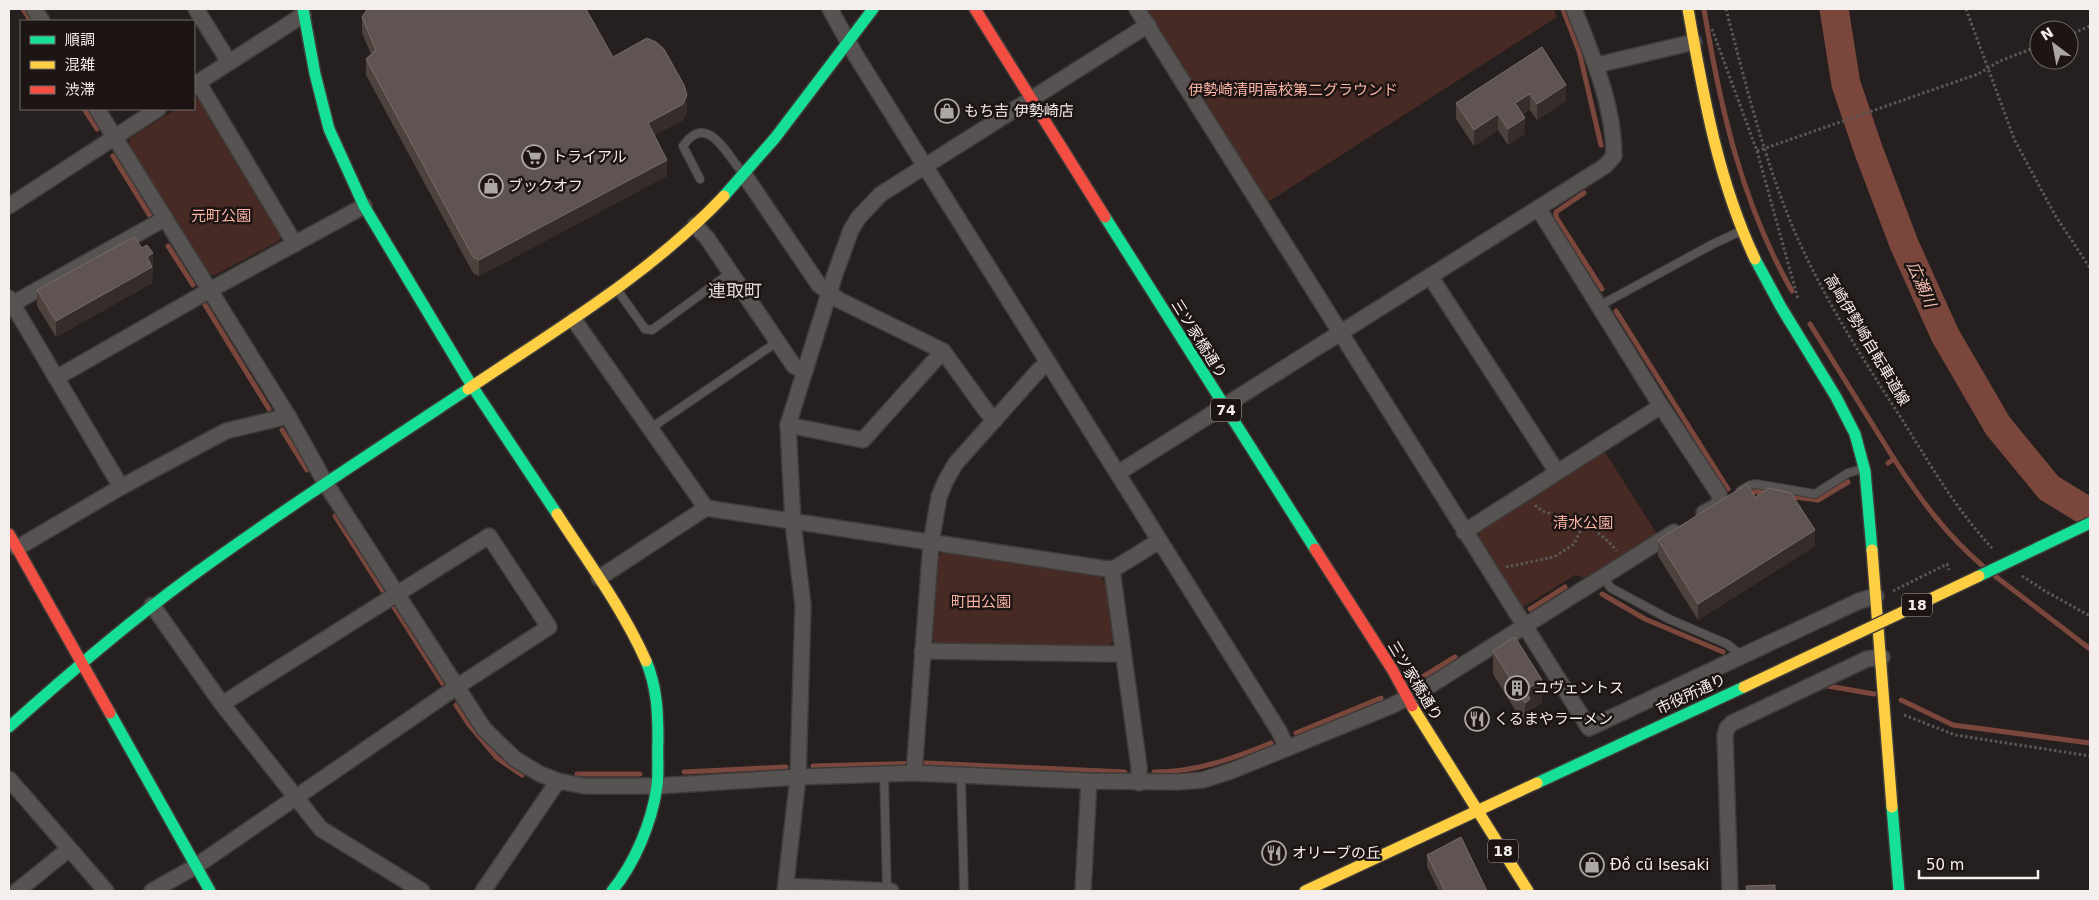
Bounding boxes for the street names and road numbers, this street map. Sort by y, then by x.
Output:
street label: 高崎伊勢崎自転車道線 [1821,271,1913,409]
street label: 三ツ家橋通り [1168,296,1230,382]
road number: 74 [1211,398,1241,422]
road number: 18 [1902,594,1932,616]
street label: 三ツ家橋通り [1384,638,1446,724]
street label: 市役所通り [1653,670,1729,718]
road number: 18 [1488,839,1518,862]

